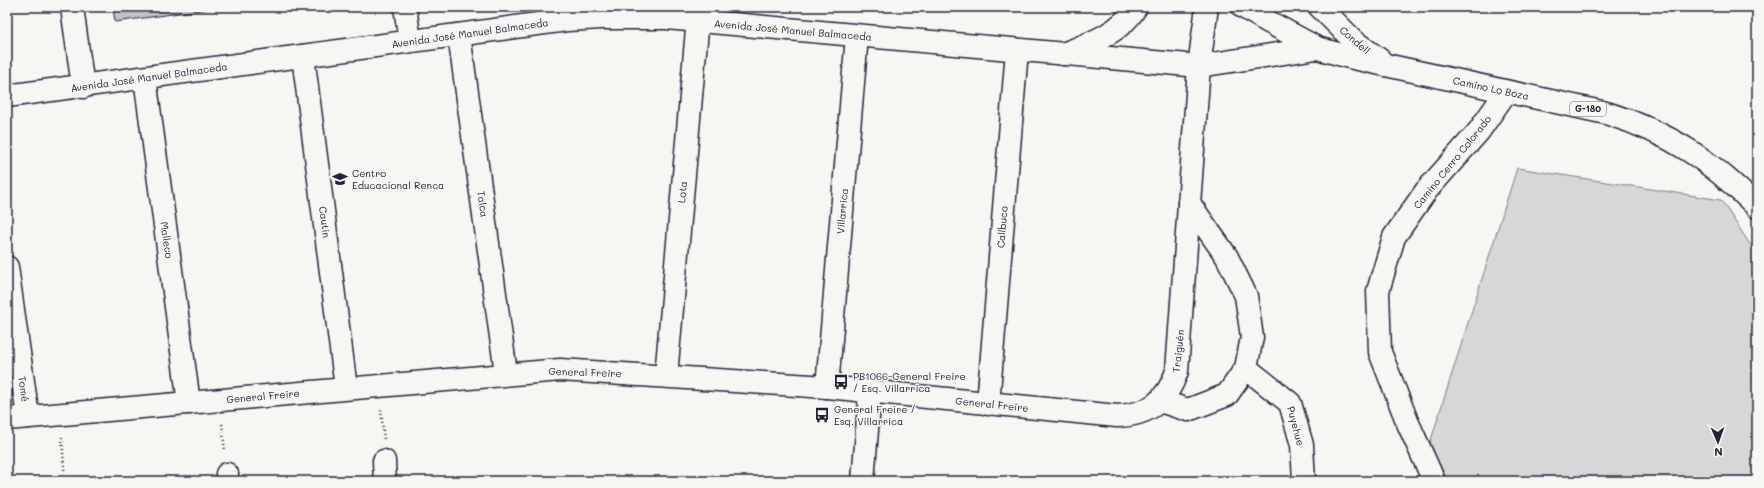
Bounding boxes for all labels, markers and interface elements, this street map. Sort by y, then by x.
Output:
street label: Avenida José Manuel Balmaceda [391,15,549,51]
street label: Avenida José Manuel Balmaceda [714,16,872,44]
street label: Condell [1337,23,1373,57]
street label: Avenida José Manuel Balmaceda [70,59,228,95]
street label: Camino Lo Boza [1452,73,1530,103]
road number: G-180 [1570,102,1606,116]
street label: Camino Cerro Colorado [1410,112,1494,212]
place label: Centro Educacional Renca [352,166,444,192]
school or university icon: Centro Educacional Renca [331,170,349,188]
street label: Lota [674,181,690,203]
street label: Villarrica [833,188,851,234]
street label: Talca [474,190,492,218]
street label: Cautín [316,205,334,239]
street label: Callbuco [993,205,1011,249]
street label: Malleco [157,221,177,259]
street label: Traiguén [1169,329,1187,373]
street label: General Freire [548,364,622,380]
place label: PB1066-General Freire / Esq. Villarrica [853,369,966,395]
bus stop icon: PB1066-General Freire / Esq. Villarrica [832,373,850,391]
street label: Tomé [15,375,33,403]
street label: General Freire [226,386,300,406]
street label: General Freire [955,393,1029,415]
place label: General Freire / Esq. Villarrica [834,402,916,428]
street label: Puyehue [1284,405,1308,447]
bus stop icon: General Freire / Esq. Villarrica [813,406,831,424]
north arrow [1698,422,1738,462]
text: N [1714,445,1723,460]

